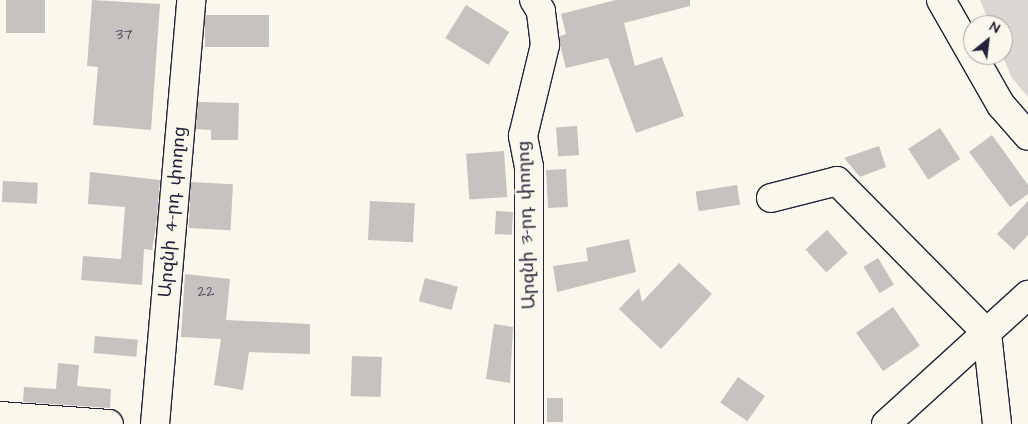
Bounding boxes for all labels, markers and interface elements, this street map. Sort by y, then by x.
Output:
north arrow [963,15,1013,65]
text: N [986,17,1003,39]
house number: 37 [116,26,132,44]
street label: Արզնի 4-րդ փողոց [155,125,191,299]
street label: Արզնի 3-րդ փողոց [513,140,541,310]
house number: 22 [197,283,215,301]

